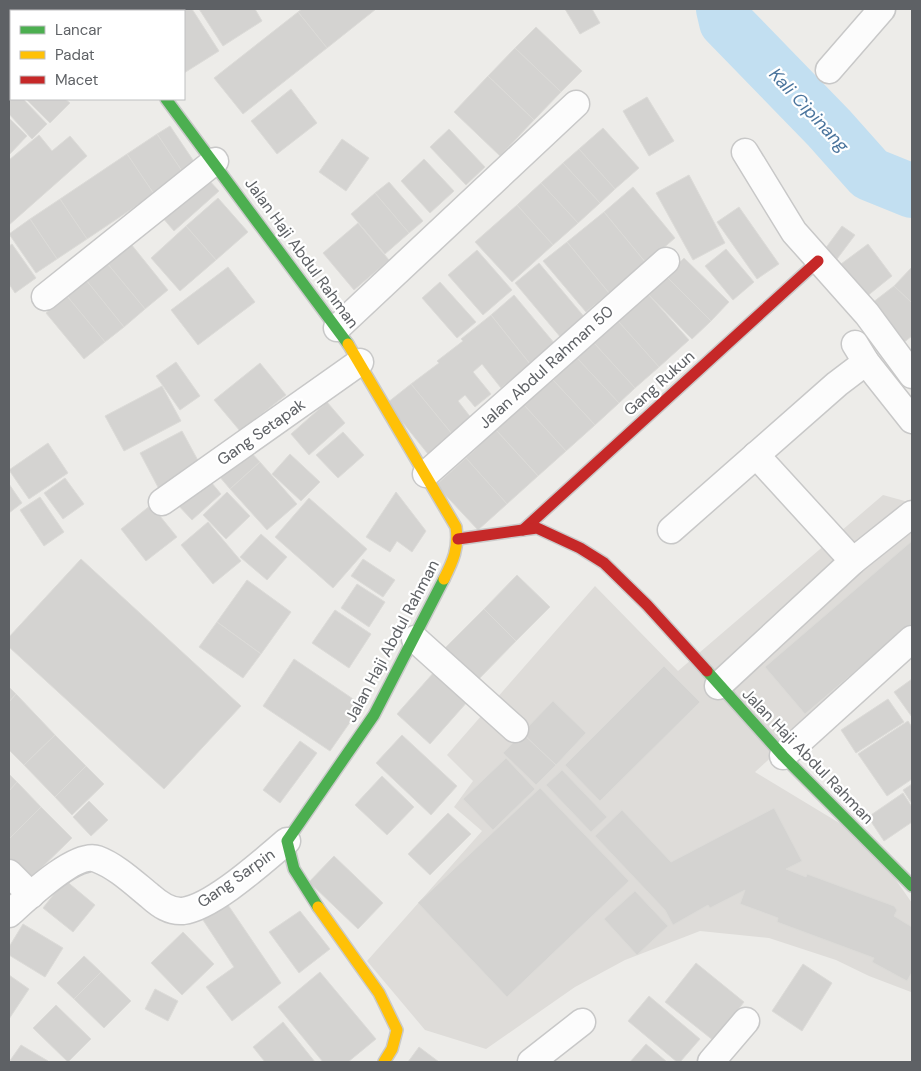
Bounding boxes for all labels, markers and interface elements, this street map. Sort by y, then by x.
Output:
legend [10,10,185,100]
text: Lancar [55,20,102,40]
text: Padat [55,45,95,65]
water label: Kali Cipinang [764,63,855,158]
text: Macet [55,70,99,90]
street label: Jalan Haji Abdul Rahman [240,174,364,332]
street label: Jalan Abdul Rahman 50 [474,301,618,433]
street label: Gang Rukun [619,346,699,420]
street label: Gang Setapak [213,394,309,470]
street label: Jalan Haji Abdul Rahman [340,556,444,726]
street label: Jalan Haji Abdul Rahman [738,684,878,828]
street label: Gang Sarpin [193,844,279,912]

